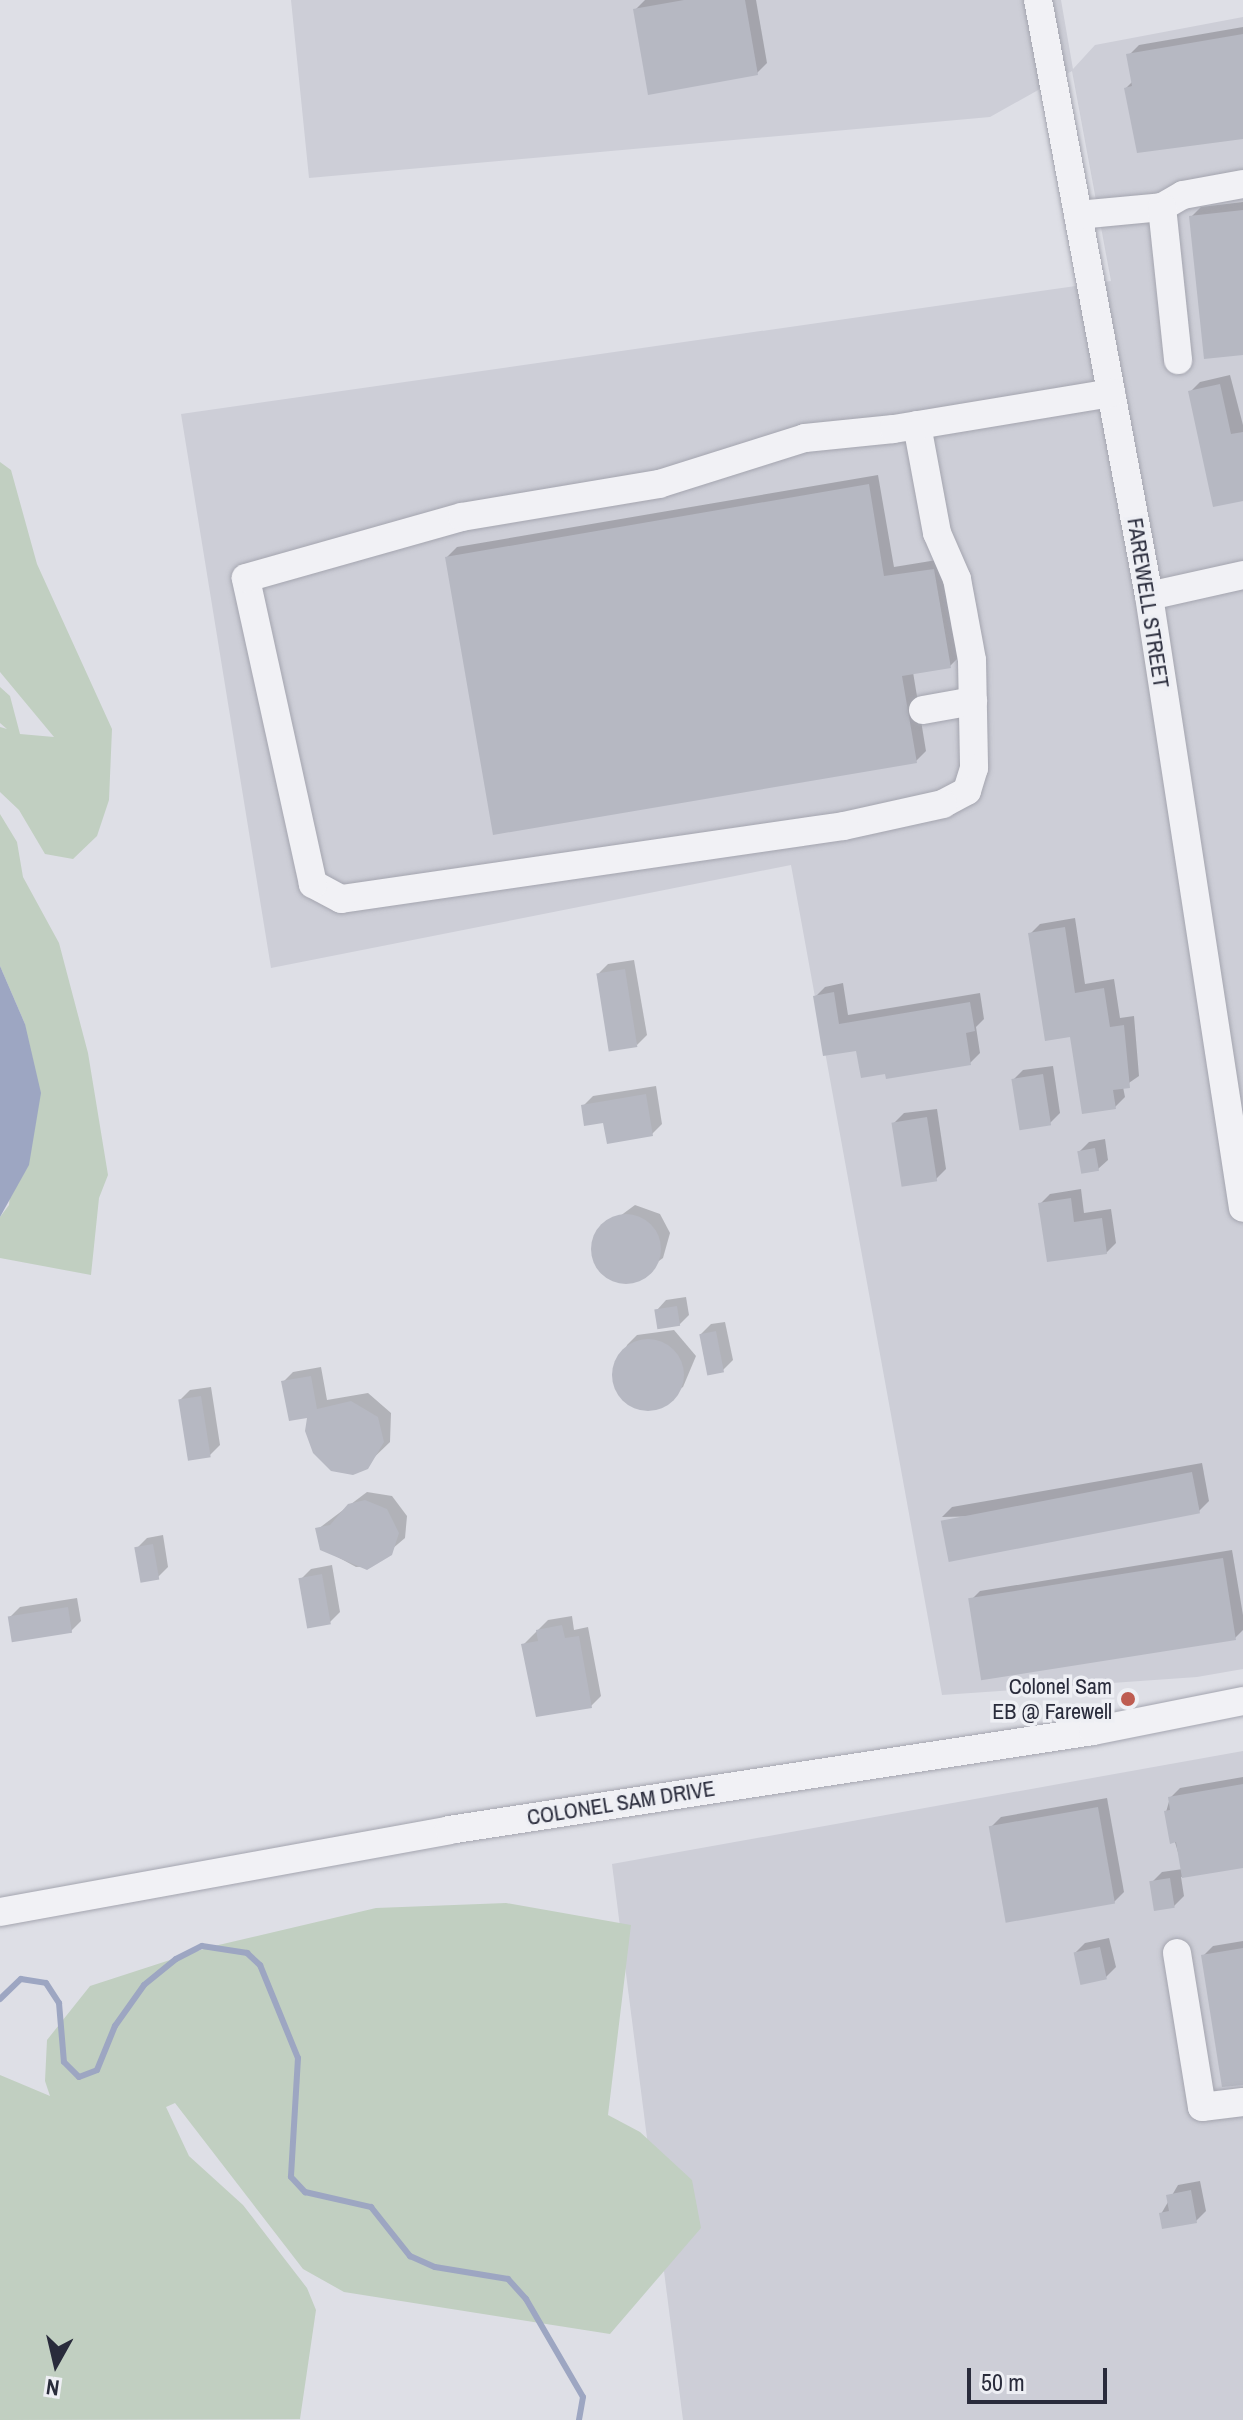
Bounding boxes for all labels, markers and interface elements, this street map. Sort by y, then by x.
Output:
street label: FAREWELL STREET [1121,516,1175,690]
place label: Colonel Sam EB @ Farewell [992,1673,1112,1724]
marker: Colonel Sam EB @ Farewell [1119,1690,1137,1708]
street label: COLONEL SAM DRIVE [525,1775,717,1831]
north arrow [16,2324,96,2404]
scale bar [971,2352,1111,2402]
text: 50 m [981,2366,1025,2398]
text: N [44,2372,61,2404]

